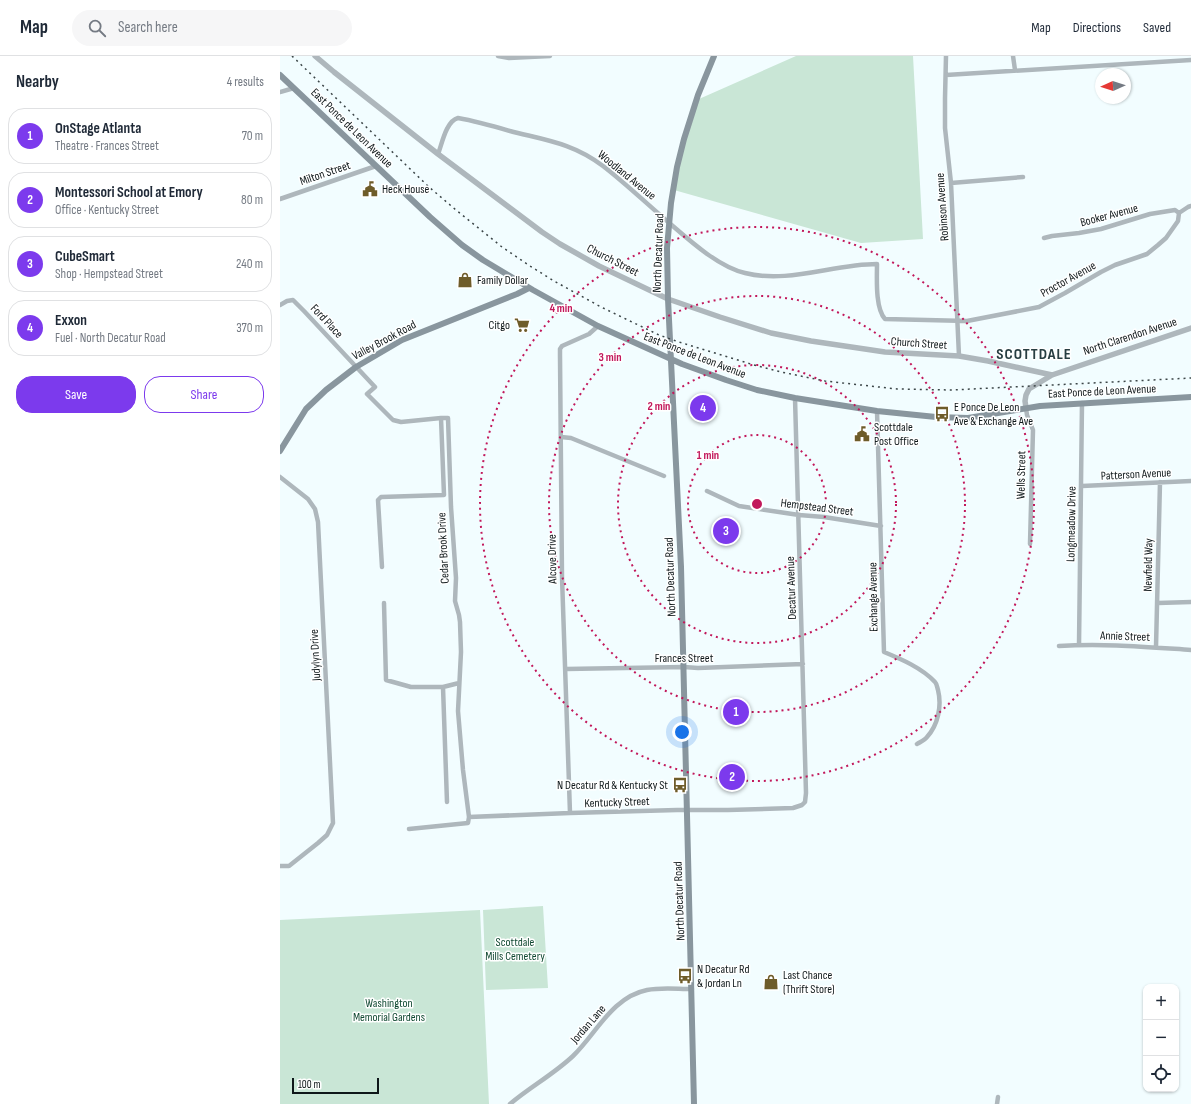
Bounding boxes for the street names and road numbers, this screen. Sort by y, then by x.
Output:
street label: East Ponce de Leon Avenue [308,85,396,171]
street label: Woodland Avenue [594,147,659,204]
street label: Milton Street [298,158,353,189]
street label: Robinson Avenue [933,172,952,242]
street label: Booker Avenue [1079,201,1140,230]
street label: North Decatur Road [650,213,667,293]
street label: Church Street [584,241,642,280]
street label: Proctor Avenue [1038,258,1099,301]
street label: Ford Place [307,301,346,342]
street label: North Clarendon Avenue [1081,314,1179,359]
street label: Valley Brook Road [350,317,419,364]
street label: East Ponce de Leon Avenue [642,329,748,382]
street label: Church Street [890,334,948,353]
street label: East Ponce de Leon Avenue [1048,381,1157,402]
street label: Wells Street [1014,450,1029,499]
street label: Patterson Avenue [1100,465,1172,484]
street label: Longmeadow Drive [1063,486,1080,562]
street label: Hempstead Street [780,496,854,519]
street label: Cedar Brook Drive [434,512,453,584]
street label: Alcove Drive [545,534,560,585]
street label: North Decatur Road [662,537,679,617]
street label: Newfield Way [1141,538,1156,592]
street label: Decatur Avenue [783,556,800,620]
street label: Exchange Avenue [865,562,882,632]
street label: Judylyn Drive [307,628,324,682]
street label: Annie Street [1099,628,1151,645]
street label: Frances Street [655,651,714,666]
street label: Kentucky Street [584,794,650,811]
street label: North Decatur Road [671,861,688,941]
street label: Jordan Lane [567,1002,609,1048]

